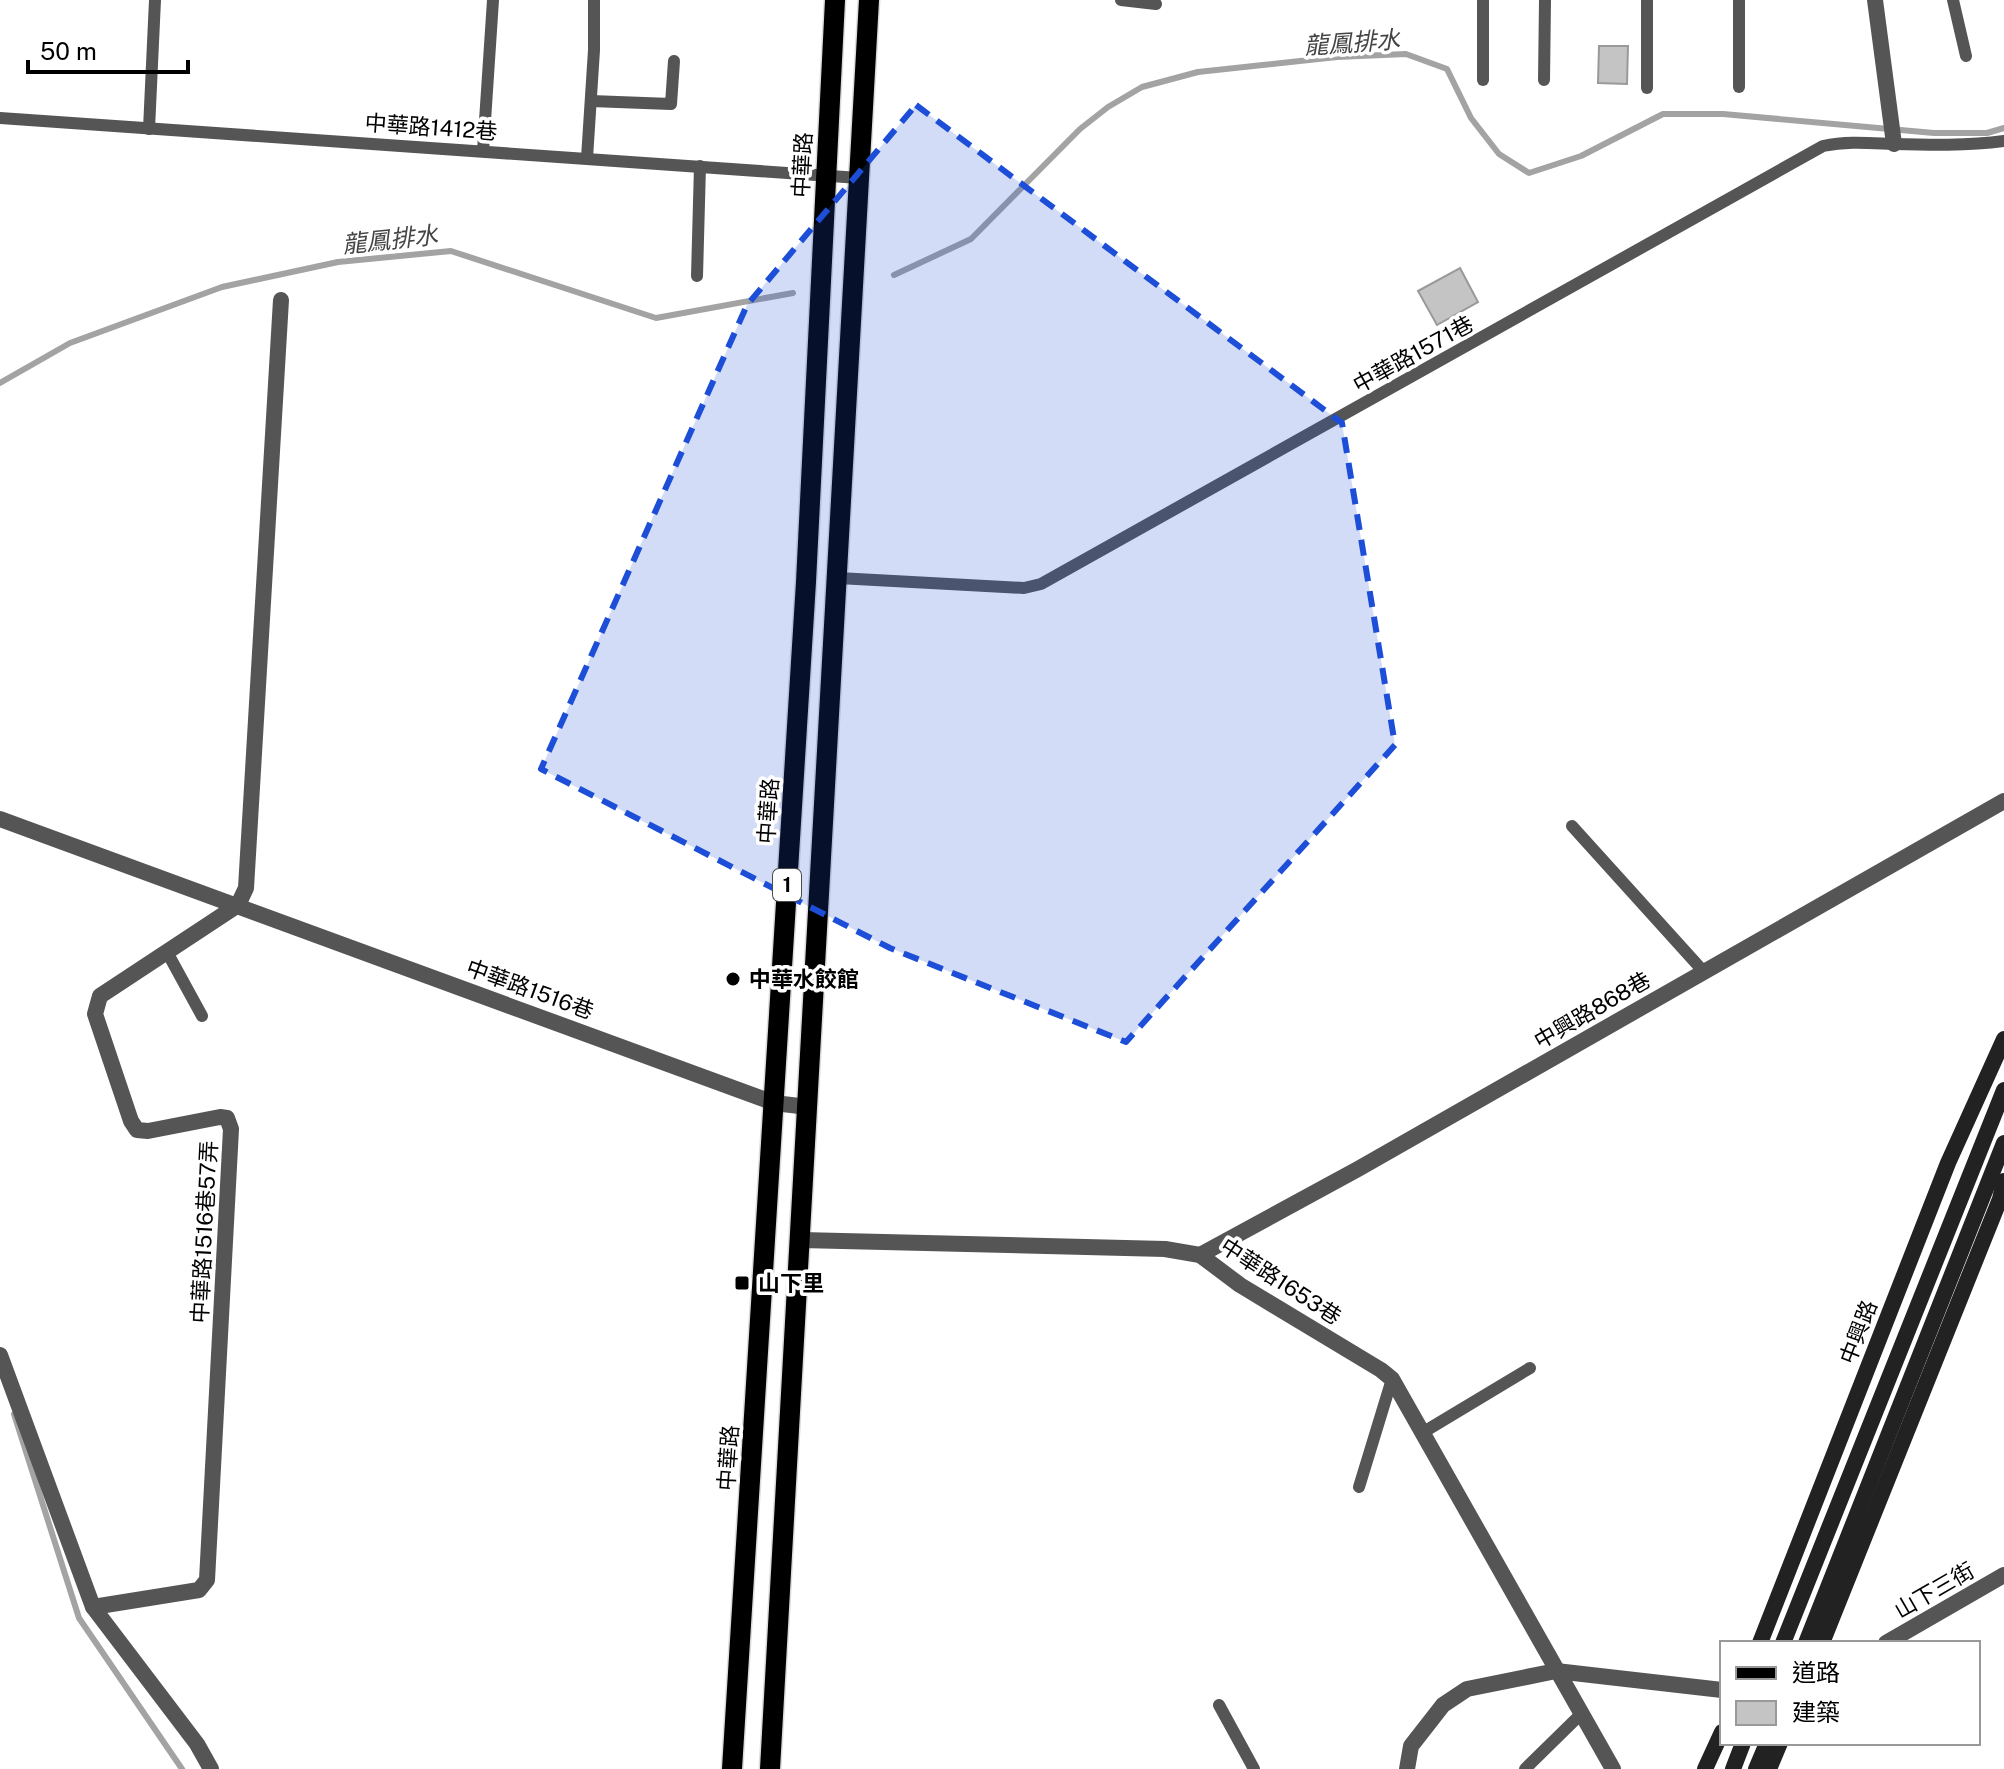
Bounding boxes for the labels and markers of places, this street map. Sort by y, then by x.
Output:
place label: 中華水餃館 [749,966,859,992]
marker: 中華水餃館 [724,970,742,988]
place label: 山下里 [758,1270,824,1296]
marker: 山下里 [733,1274,751,1292]

